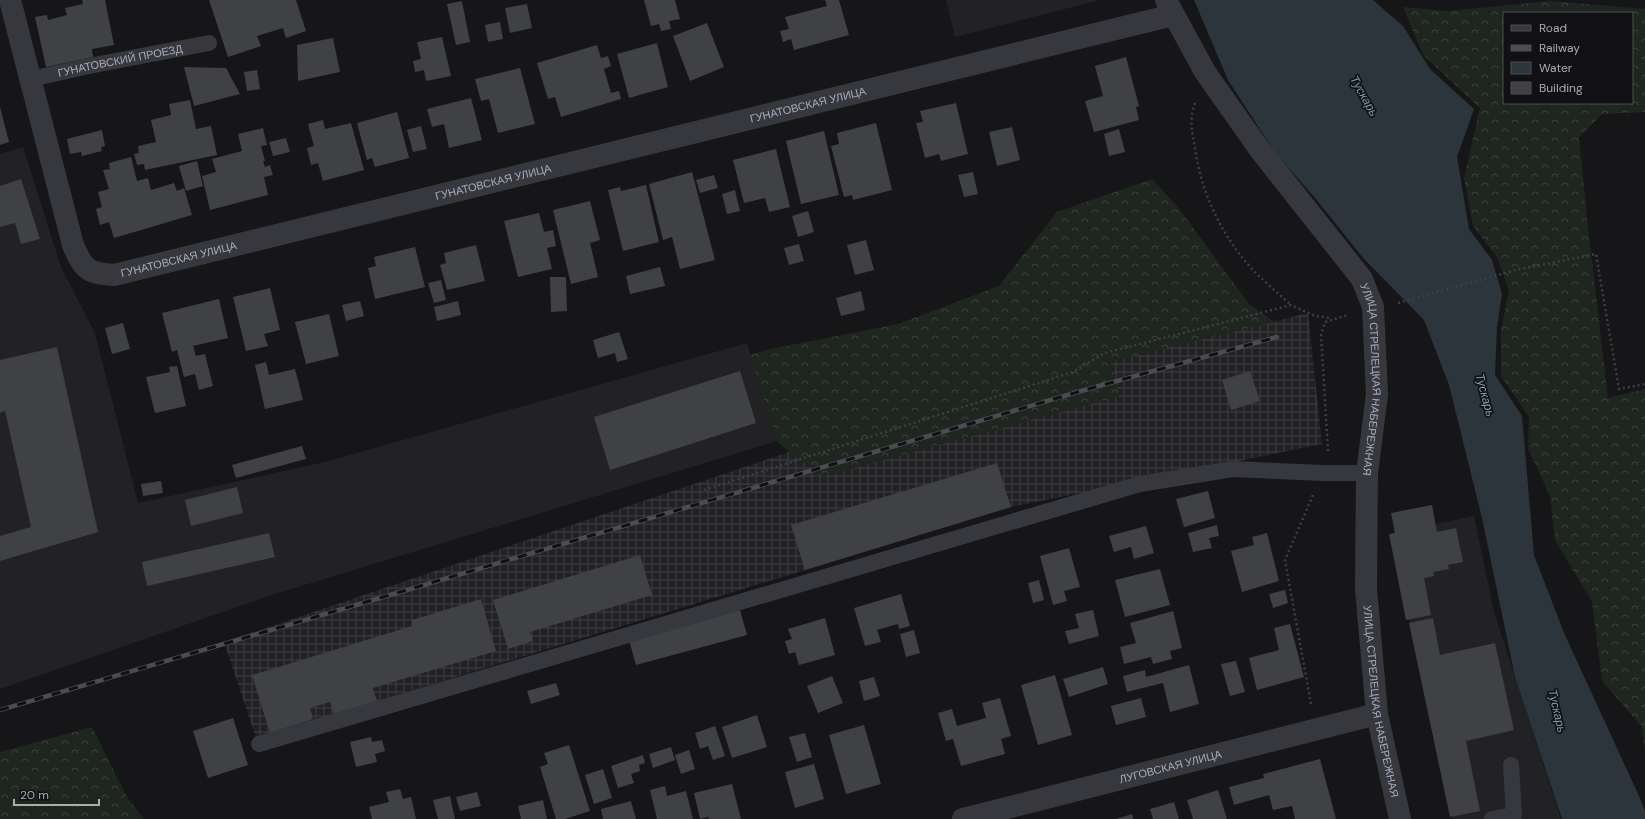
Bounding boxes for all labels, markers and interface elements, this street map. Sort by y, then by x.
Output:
legend [1503,12,1633,104]
text: Road [1539,20,1567,36]
text: Railway [1539,40,1580,56]
street label: ГУНАТОВСКИЙ ПРОЕЗД [56,41,184,80]
text: Water [1539,60,1573,76]
water label: Тускарь [1346,73,1382,119]
text: Building [1539,80,1583,96]
street label: ГУНАТОВСКАЯ УЛИЦА [748,84,868,126]
street label: ГУНАТОВСКАЯ УЛИЦА [434,161,553,203]
street label: ГУНАТОВСКАЯ УЛИЦА [119,238,239,280]
street label: УЛИЦА СТРЕЛЕЦКАЯ НАБЕРЕЖНАЯ [1357,281,1384,477]
water label: Тускарь [1472,372,1498,418]
street label: УЛИЦА СТРЕЛЕЦКАЯ НАБЕРЕЖНАЯ [1360,604,1402,799]
water label: Тускарь [1544,688,1570,734]
street label: ЛУГОВСКАЯ УЛИЦА [1118,747,1224,786]
scale bar [14,781,99,807]
text: 20 m [20,787,49,803]

